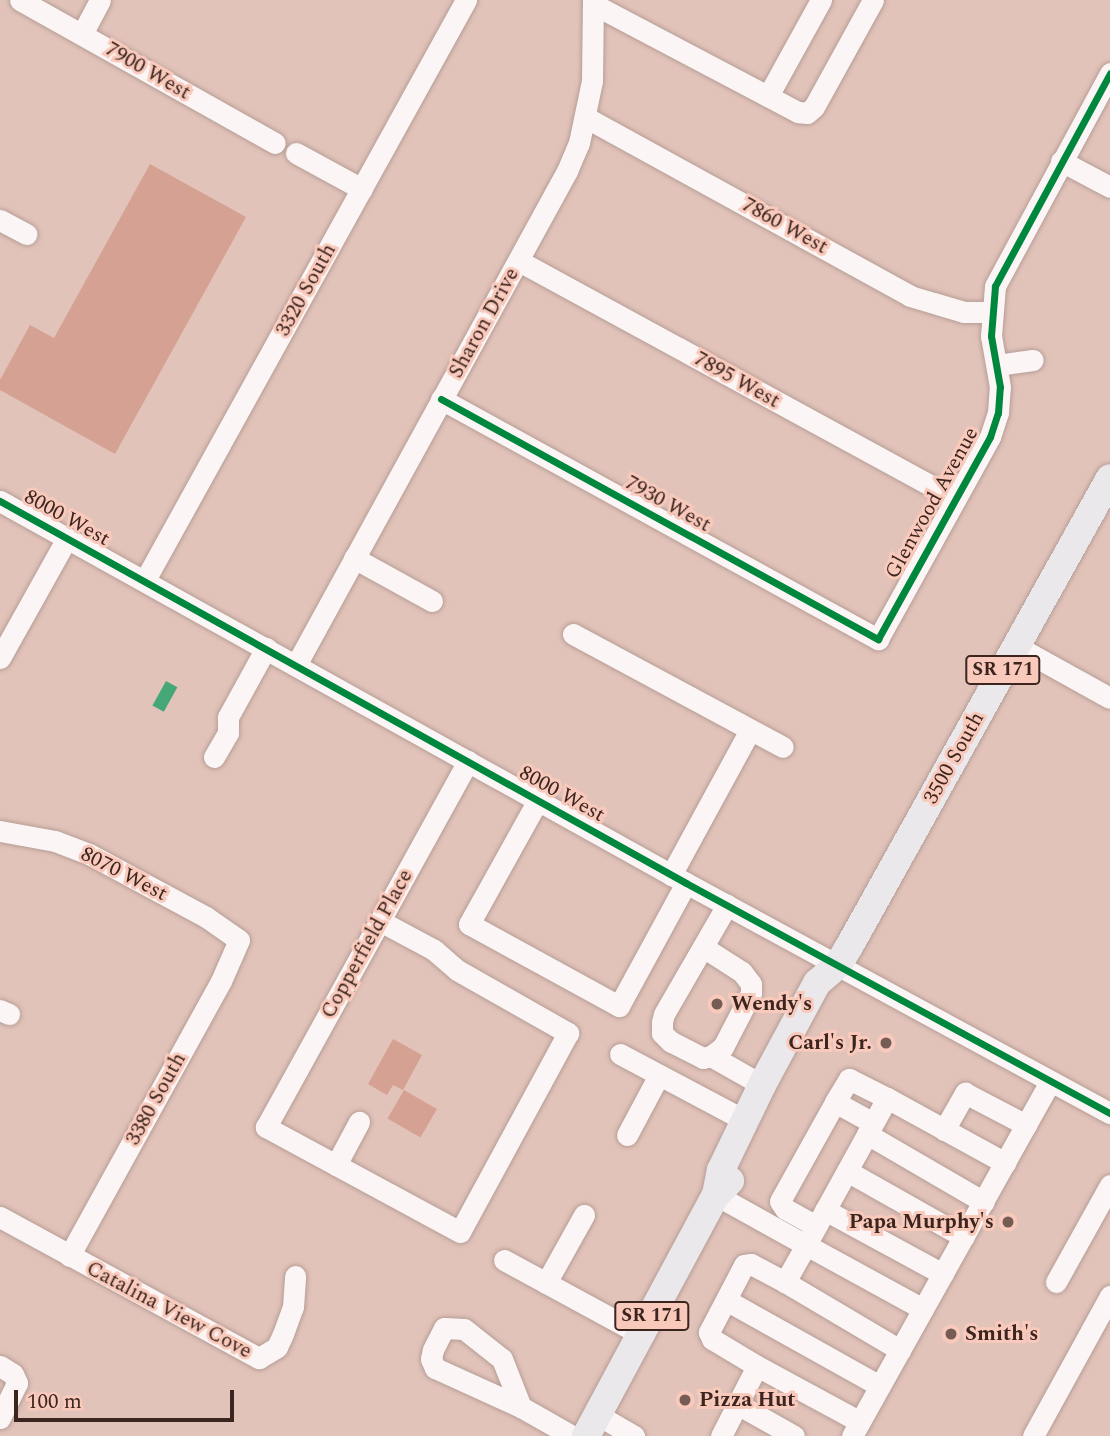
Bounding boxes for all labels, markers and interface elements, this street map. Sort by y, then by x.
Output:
street label: 7900 West [101,37,195,105]
street label: 7860 West [738,192,832,260]
street label: 3320 South [270,239,342,341]
street label: Sharon Drive [443,263,525,383]
street label: 7895 West [690,346,784,414]
street label: Glenwood Avenue [880,423,984,583]
street label: 7930 West [621,470,715,538]
street label: 8000 West [20,484,114,552]
road number: SR 171 [964,654,1042,685]
street label: 3500 South [918,707,990,809]
street label: 8000 West [515,760,609,828]
street label: 8070 West [76,841,172,907]
street label: Copperfield Place [316,865,418,1023]
place label: Wendy's [731,991,812,1017]
marker: Wendy's [709,996,725,1012]
place label: Carl's Jr. [788,1030,872,1056]
marker: Carl's Jr. [878,1035,894,1051]
street label: 3380 South [120,1048,192,1150]
place label: Papa Murphy's [849,1209,994,1235]
marker: Papa Murphy's [1000,1214,1016,1230]
street label: Catalina View Cove [82,1256,256,1364]
road number: SR 171 [614,1300,690,1332]
place label: Smith's [965,1321,1038,1347]
marker: Smith's [943,1326,959,1342]
scale bar [18,1376,238,1420]
text: 100 m [27,1386,82,1418]
place label: Pizza Hut [699,1387,795,1413]
marker: Pizza Hut [677,1392,693,1408]

